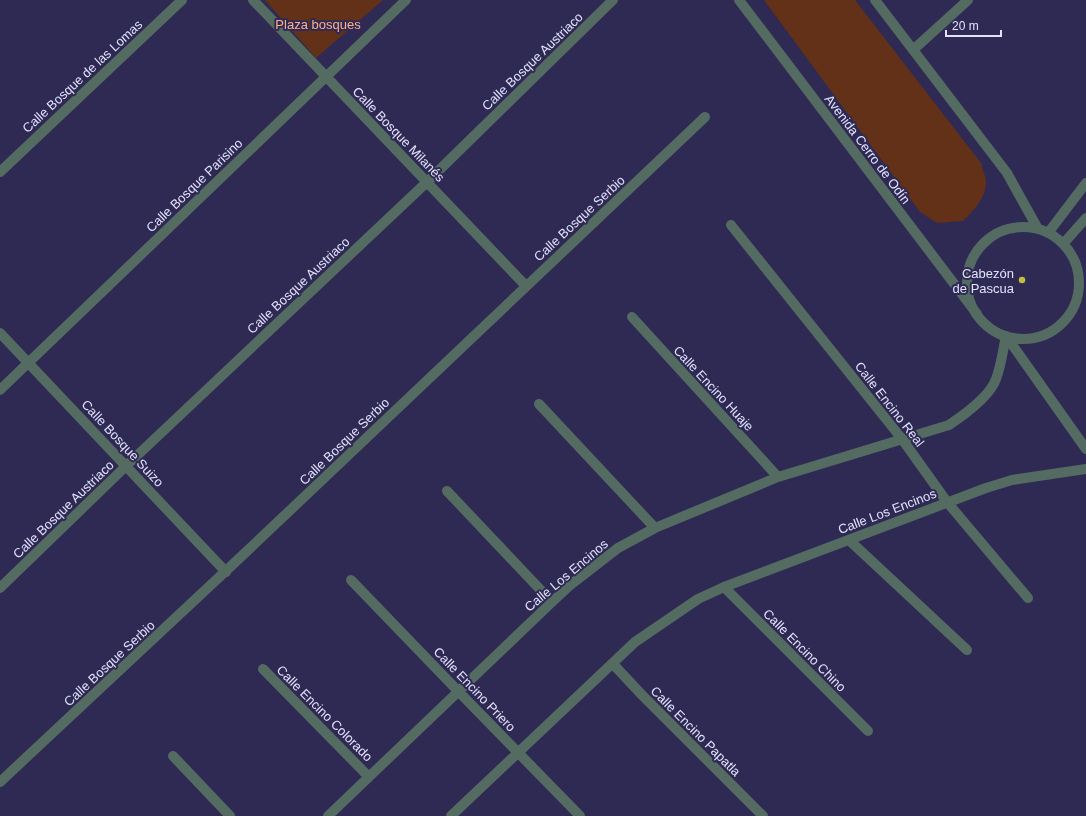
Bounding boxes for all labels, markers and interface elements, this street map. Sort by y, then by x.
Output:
street label: Calle Bosque Austriaco [479,9,586,113]
scale bar [946,12,1001,38]
street label: Calle Bosque de las Lomas [19,17,146,136]
park label: Plaza bosques [275,17,361,32]
text: 20 m [952,19,979,33]
street label: Calle Bosque Milanés [350,84,448,185]
street label: Avenida Cerro de Odín [822,92,914,207]
street label: Calle Bosque Parisino [143,136,246,235]
street label: Calle Bosque Serbio [531,172,628,264]
street label: Calle Bosque Austriaco [244,234,353,337]
place label: Cabezón de Pascua [953,266,1015,296]
marker: Cabezón de Pascua [1017,275,1027,285]
street label: Calle Encino Huaje [670,343,757,434]
street label: Calle Encino Real [852,359,927,450]
street label: Calle Bosque Serbio [297,395,392,488]
street label: Calle Bosque Suizo [78,397,167,490]
street label: Calle Bosque Austriaco [10,457,117,561]
street label: Calle Los Encinos [836,486,939,537]
street label: Calle Los Encinos [522,536,611,615]
street label: Calle Encino Chino [760,606,849,695]
street label: Calle Bosque Serbio [61,617,158,709]
street label: Calle Encino Priero [431,644,519,735]
street label: Calle Encino Colorado [274,662,376,764]
street label: Calle Encino Papatla [648,683,744,780]

